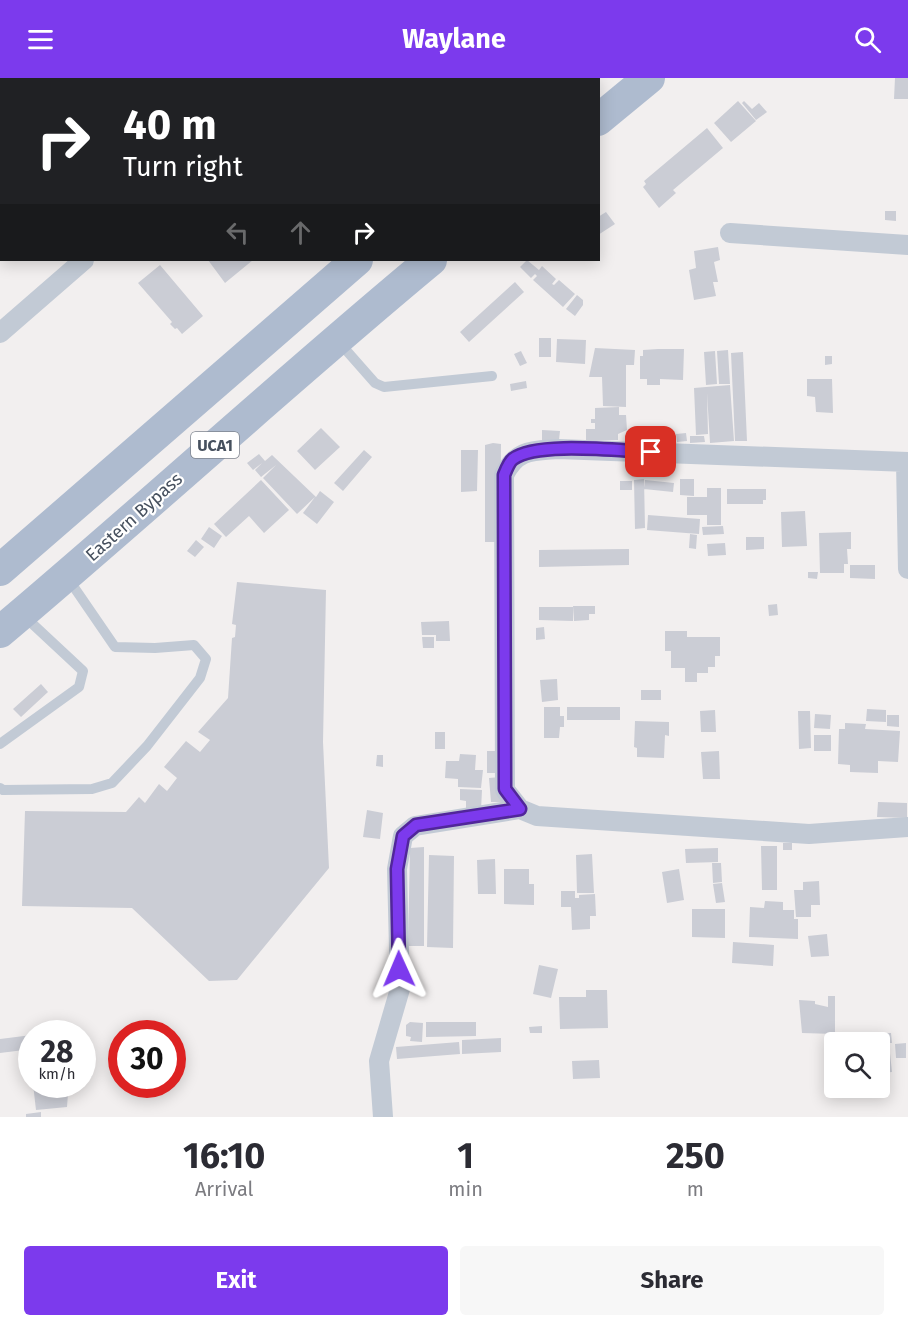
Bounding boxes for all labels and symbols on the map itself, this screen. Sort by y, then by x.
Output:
pin [625,426,676,477]
road number: UCA1 [191,432,239,458]
street label: Eastern Bypass [81,468,187,566]
position arrow [367,937,431,1001]
speed limit sign: 30 [108,1020,186,1098]

